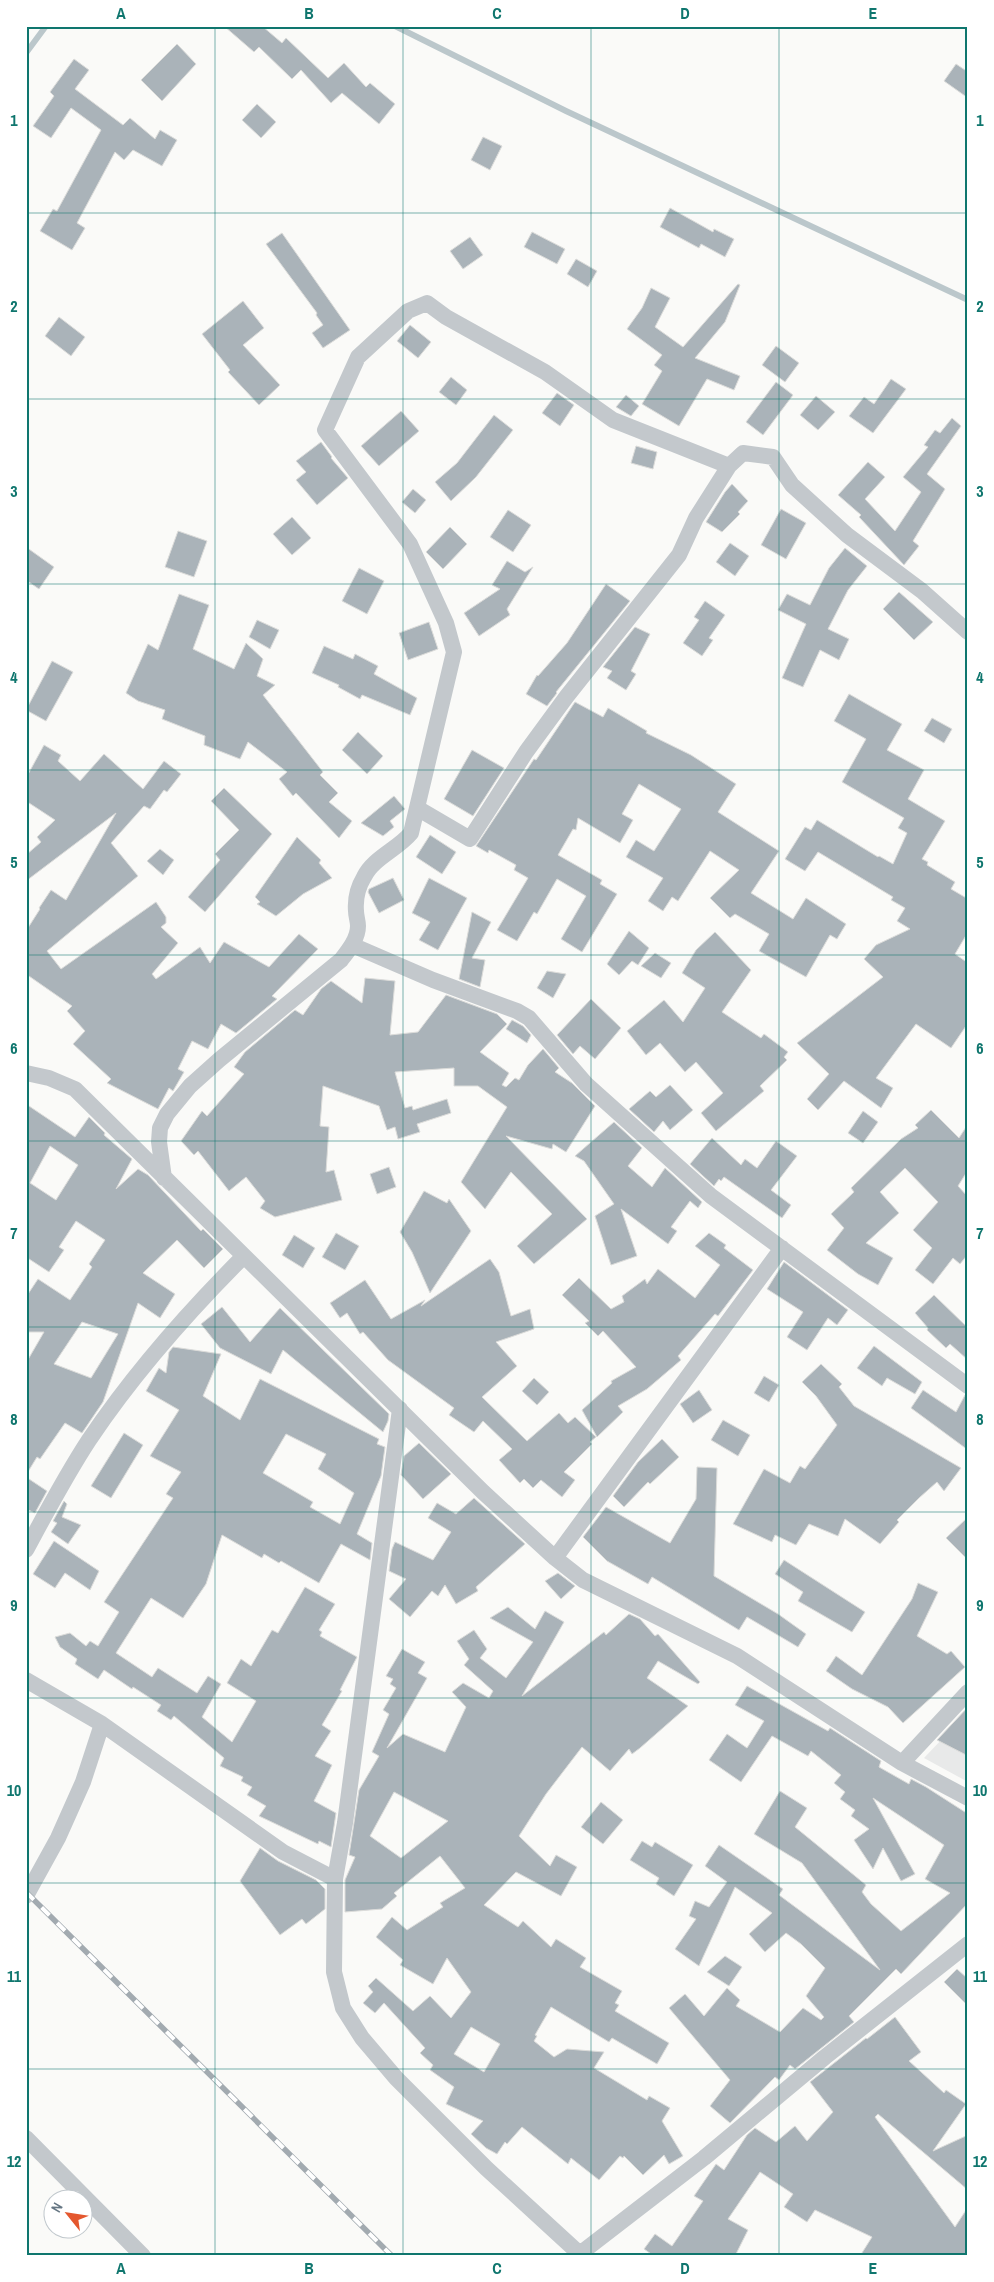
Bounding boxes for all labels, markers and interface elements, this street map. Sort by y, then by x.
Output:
text: A [116,2,126,24]
text: B [304,2,314,24]
text: C [492,2,502,24]
text: D [680,2,690,24]
text: E [869,2,878,24]
text: 1 [10,109,18,131]
text: 1 [976,109,984,131]
text: 2 [10,295,18,317]
text: 2 [976,295,984,317]
text: 3 [10,480,18,502]
text: 3 [976,480,984,502]
text: 4 [10,666,18,688]
text: 4 [976,666,984,688]
text: 5 [10,851,18,873]
text: 5 [976,851,984,873]
text: 6 [10,1037,18,1059]
text: 6 [976,1037,984,1059]
text: 7 [10,1222,18,1244]
text: 7 [976,1222,984,1244]
text: 8 [10,1408,18,1430]
text: 8 [976,1408,984,1430]
text: 9 [10,1594,18,1616]
text: 9 [976,1594,984,1616]
text: 10 [7,1779,21,1801]
text: 10 [973,1779,987,1801]
text: 11 [7,1965,22,1987]
text: 11 [973,1965,988,1987]
text: 12 [7,2150,21,2172]
text: 12 [973,2150,987,2172]
north arrow [42,2190,92,2240]
text: N [47,2199,67,2216]
text: A [116,2257,126,2279]
text: B [304,2257,314,2279]
text: C [492,2257,502,2279]
text: D [680,2257,690,2279]
text: E [869,2257,878,2279]

